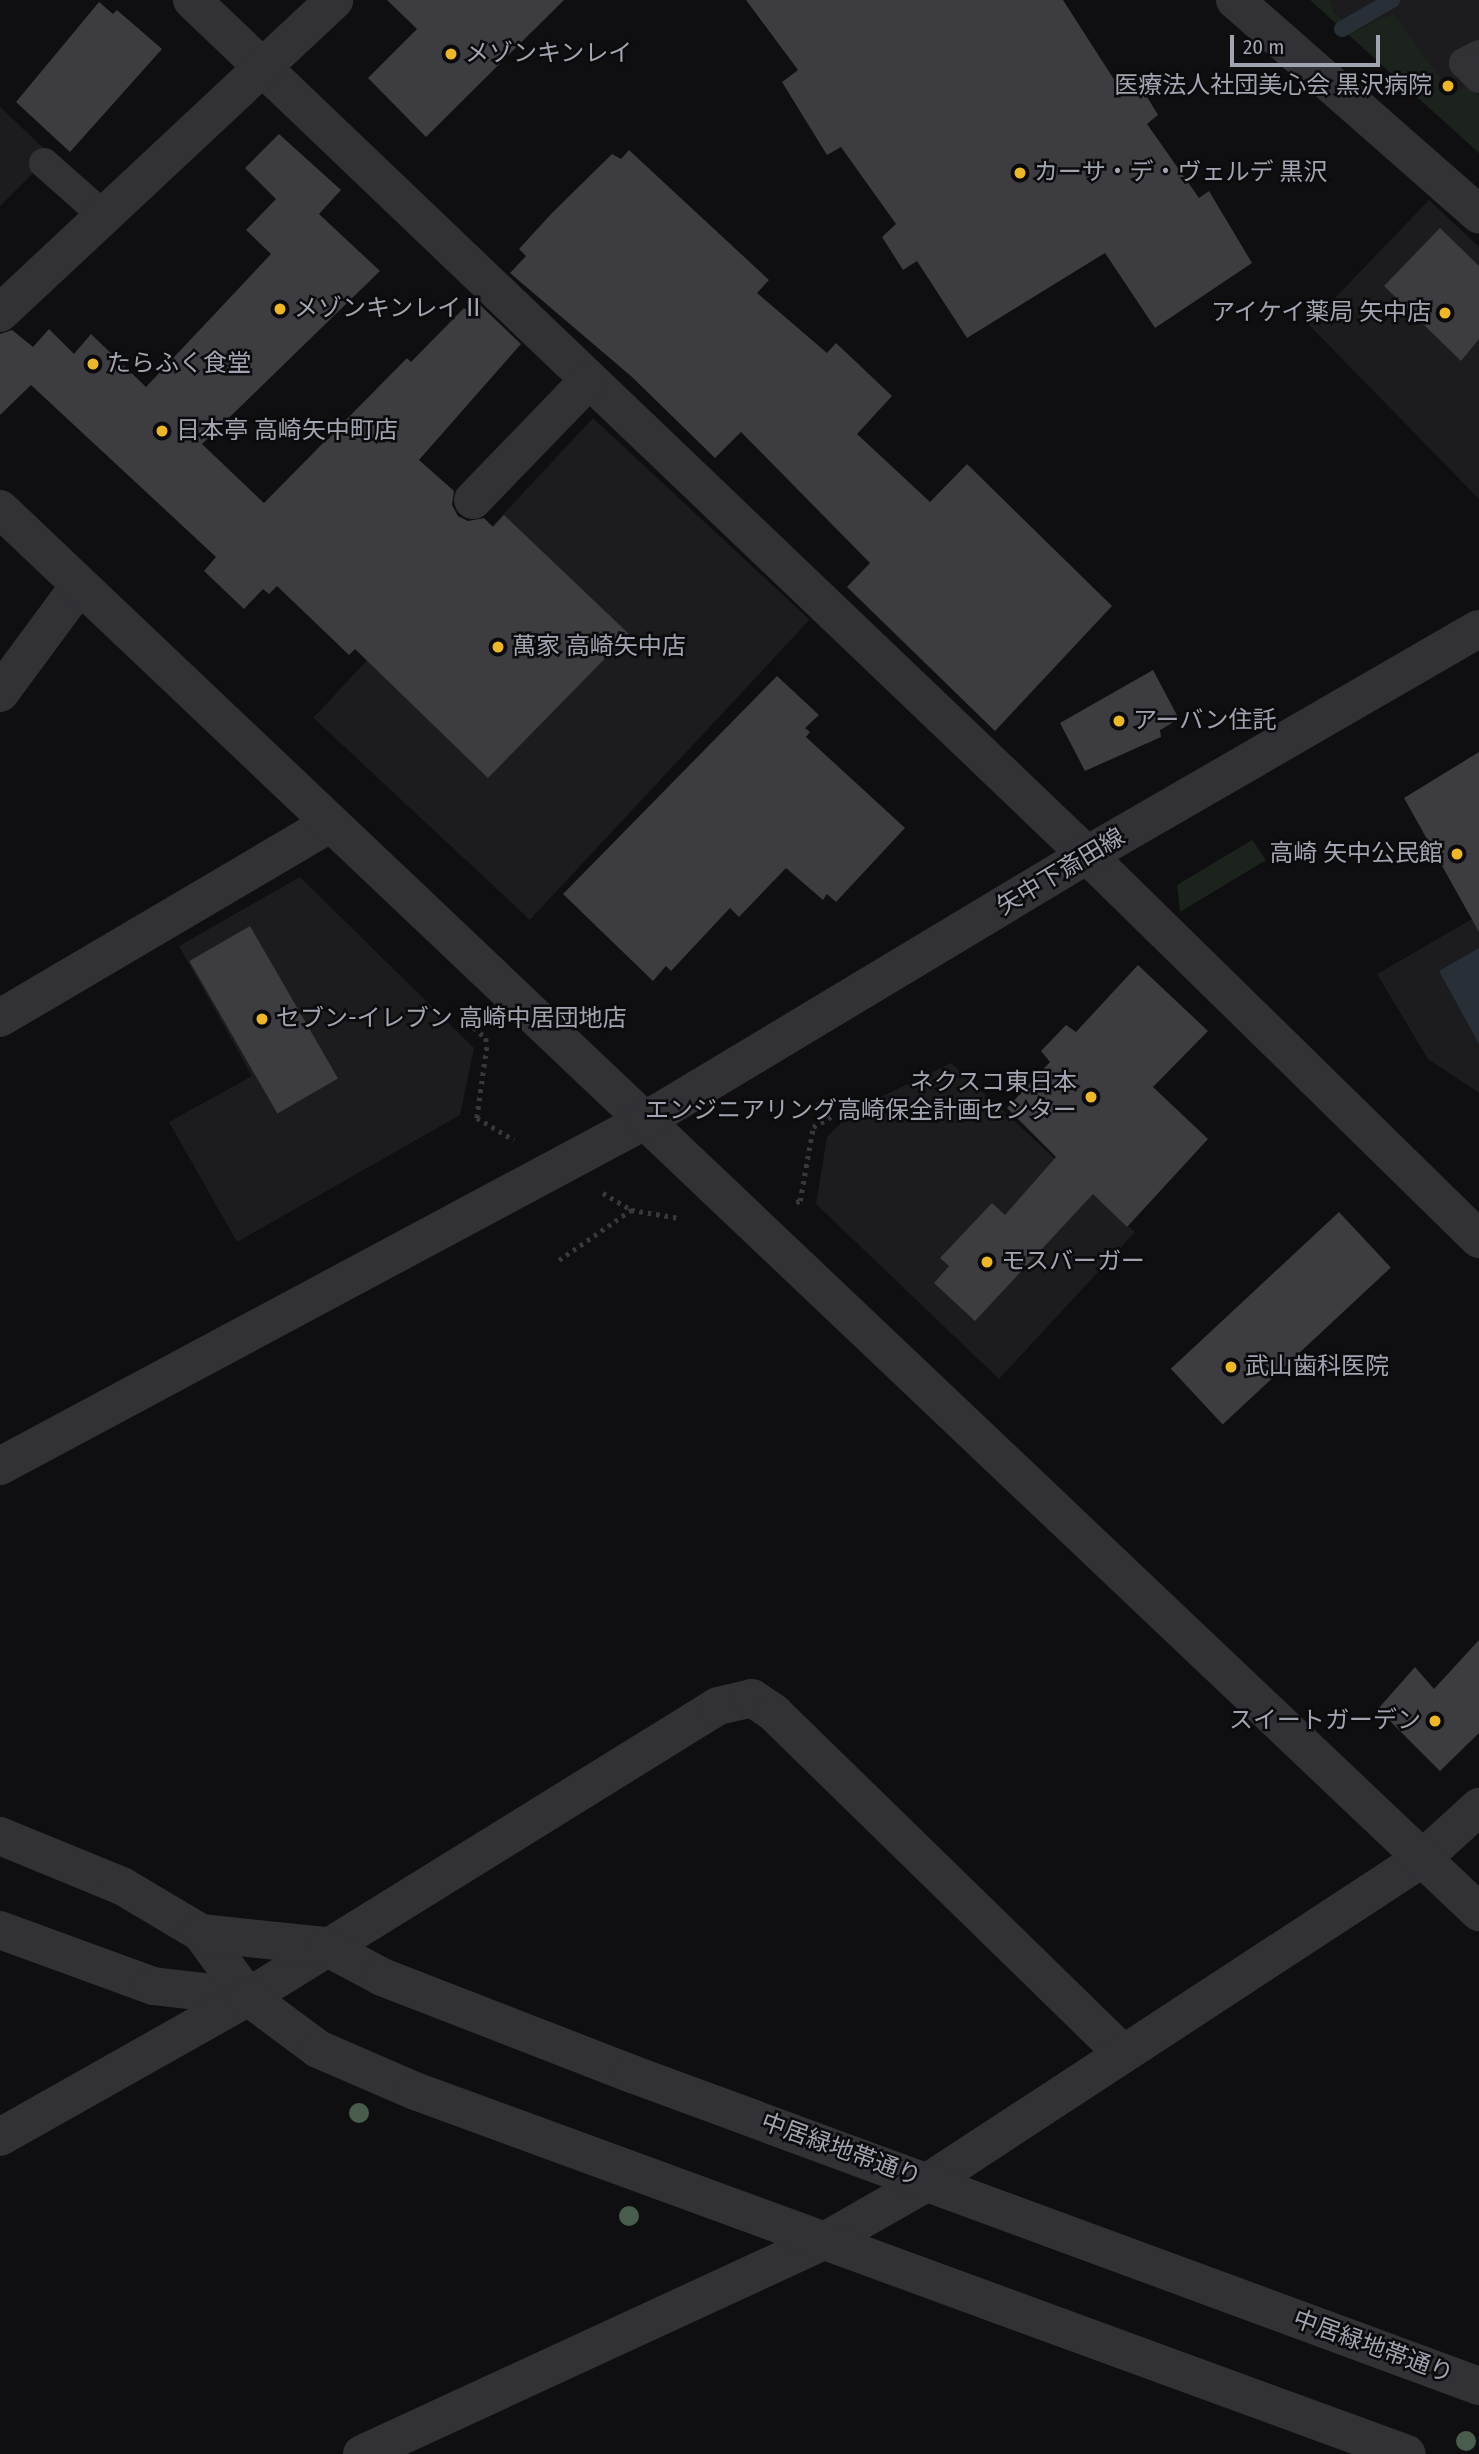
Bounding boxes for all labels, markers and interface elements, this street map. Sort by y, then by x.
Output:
scale bar [1234,21,1384,65]
text: 20 m [1243,34,1284,60]
place label: メゾンキンレイ [465,40,633,68]
marker: メゾンキンレイ [443,46,459,62]
place label: 医療法人社団美心会 黒沢病院 [1114,72,1432,100]
marker: 医療法人社団美心会 黒沢病院 [1438,76,1458,96]
place label: カーサ・デ・ヴェルデ 黒沢 [1034,159,1328,187]
marker: カーサ・デ・ヴェルデ 黒沢 [1012,165,1028,181]
place label: メゾンキンレイⅡ [294,295,486,323]
place label: アイケイ薬局 矢中店 [1209,299,1431,327]
marker: メゾンキンレイⅡ [272,301,288,317]
marker: アイケイ薬局 矢中店 [1437,305,1453,321]
place label: たらふく食堂 [107,350,251,378]
marker: たらふく食堂 [85,356,101,372]
place label: 日本亭 高崎矢中町店 [176,417,398,445]
marker: 日本亭 高崎矢中町店 [154,423,170,439]
place label: 萬家 高崎矢中店 [512,633,686,661]
marker: 萬家 高崎矢中店 [490,639,506,655]
place label: アーバン住託 [1133,707,1276,735]
marker: アーバン住託 [1111,713,1127,729]
street label: 矢中下斎田線 [992,823,1130,921]
place label: 高崎 矢中公民館 [1269,840,1443,868]
marker: 高崎 矢中公民館 [1449,846,1465,862]
place label: セブン-イレブン 高崎中居団地店 [276,1005,626,1033]
marker: セブン-イレブン 高崎中居団地店 [254,1011,270,1027]
place label: ネクスコ東日本 エンジニアリング高崎保全計画センター [645,1069,1077,1125]
marker: ネクスコ東日本 エンジニアリング高崎保全計画センター [1083,1089,1099,1105]
place label: モスバーガー [1001,1248,1145,1276]
marker: モスバーガー [979,1254,995,1270]
place label: 武山歯科医院 [1245,1353,1389,1381]
marker: 武山歯科医院 [1223,1359,1239,1375]
place label: スイートガーデン [1229,1707,1421,1735]
marker: スイートガーデン [1427,1713,1443,1729]
street label: 中居緑地帯通り [757,2108,925,2192]
street label: 中居緑地帯通り [1289,2305,1457,2389]

